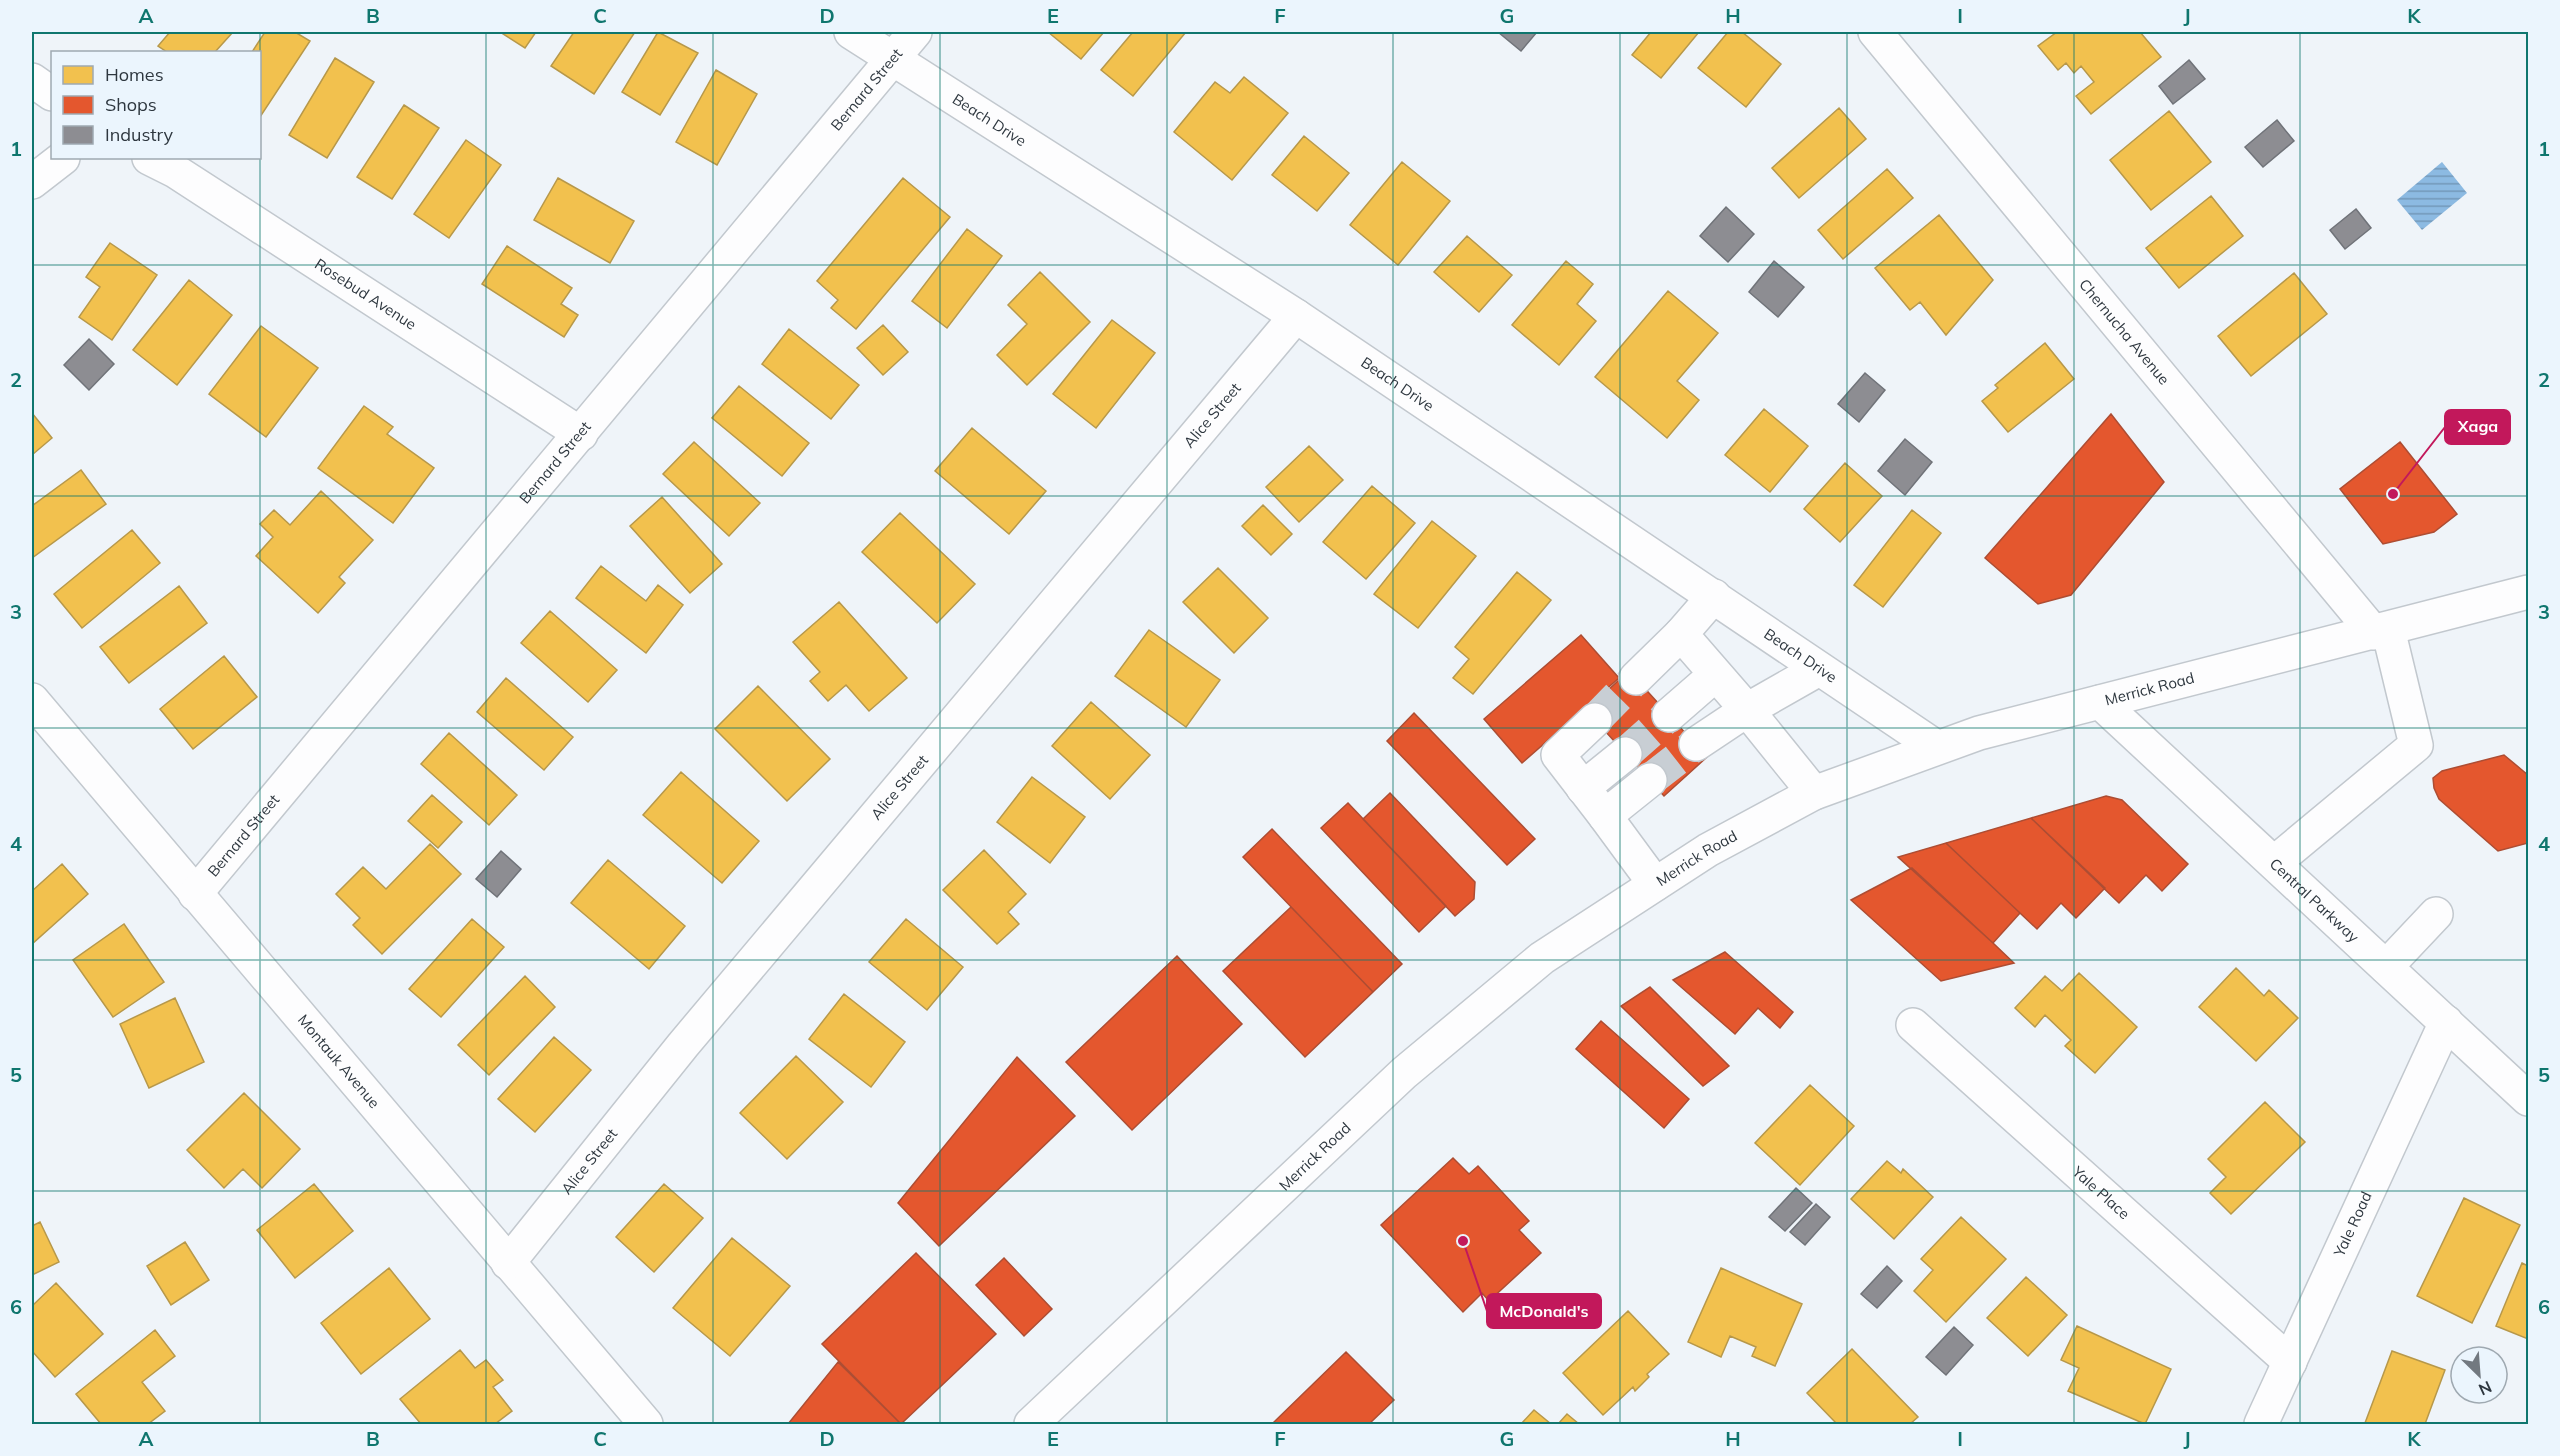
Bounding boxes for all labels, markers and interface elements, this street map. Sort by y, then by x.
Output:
text: A [139,3,154,28]
text: B [366,3,380,28]
text: C [593,3,607,28]
text: D [819,3,835,28]
text: E [1047,3,1059,28]
text: F [1274,3,1286,28]
text: G [1500,3,1514,28]
text: H [1725,3,1741,28]
text: I [1957,3,1963,28]
text: J [2183,3,2191,28]
text: K [2407,3,2421,28]
street label: Bernard Street [827,44,906,134]
legend [51,51,261,159]
text: Homes [105,63,164,86]
street label: Beach Drive [949,89,1030,150]
text: Shops [105,93,157,116]
text: Industry [105,123,174,146]
text: 1 [10,136,22,161]
text: 1 [2538,136,2550,161]
street label: Rosebud Avenue [311,254,420,334]
street label: Chernucha Avenue [2075,275,2174,388]
street label: Beach Drive [1357,352,1438,415]
text: 2 [10,367,22,392]
text: 2 [2538,367,2550,392]
street label: Alice Street [1179,379,1245,452]
callout: Xaga [2445,410,2510,444]
text: Xaga [2457,416,2498,436]
street label: Bernard Street [515,417,595,507]
text: 3 [10,599,22,624]
text: 3 [2538,599,2550,624]
street label: Beach Drive [1761,624,1841,687]
street label: Merrick Road [2103,668,2196,709]
street label: Alice Street [866,751,932,824]
street label: Bernard Street [204,790,283,880]
street label: Merrick Road [1653,826,1740,890]
text: 4 [10,831,22,856]
text: 4 [2538,831,2550,856]
street label: Central Parkway [2266,854,2363,946]
street label: Montauk Avenue [294,1010,384,1112]
text: 5 [10,1062,22,1087]
text: 5 [2538,1062,2550,1087]
street label: Merrick Road [1275,1118,1354,1195]
street label: Alice Street [557,1125,621,1198]
street label: Yale Place [2068,1161,2134,1223]
street label: Yale Road [2329,1188,2376,1260]
text: 6 [10,1294,22,1319]
callout: McDonald's [1487,1294,1601,1328]
text: 6 [2538,1294,2550,1319]
text: McDonald's [1499,1301,1589,1321]
north arrow [2449,1345,2509,1405]
text: N [2476,1377,2495,1400]
text: A [139,1426,154,1451]
text: B [366,1426,380,1451]
text: C [593,1426,607,1451]
text: D [819,1426,835,1451]
text: E [1047,1426,1059,1451]
text: F [1274,1426,1286,1451]
text: G [1500,1426,1514,1451]
text: H [1725,1426,1741,1451]
text: I [1957,1426,1963,1451]
text: J [2183,1426,2191,1451]
text: K [2407,1426,2421,1451]

